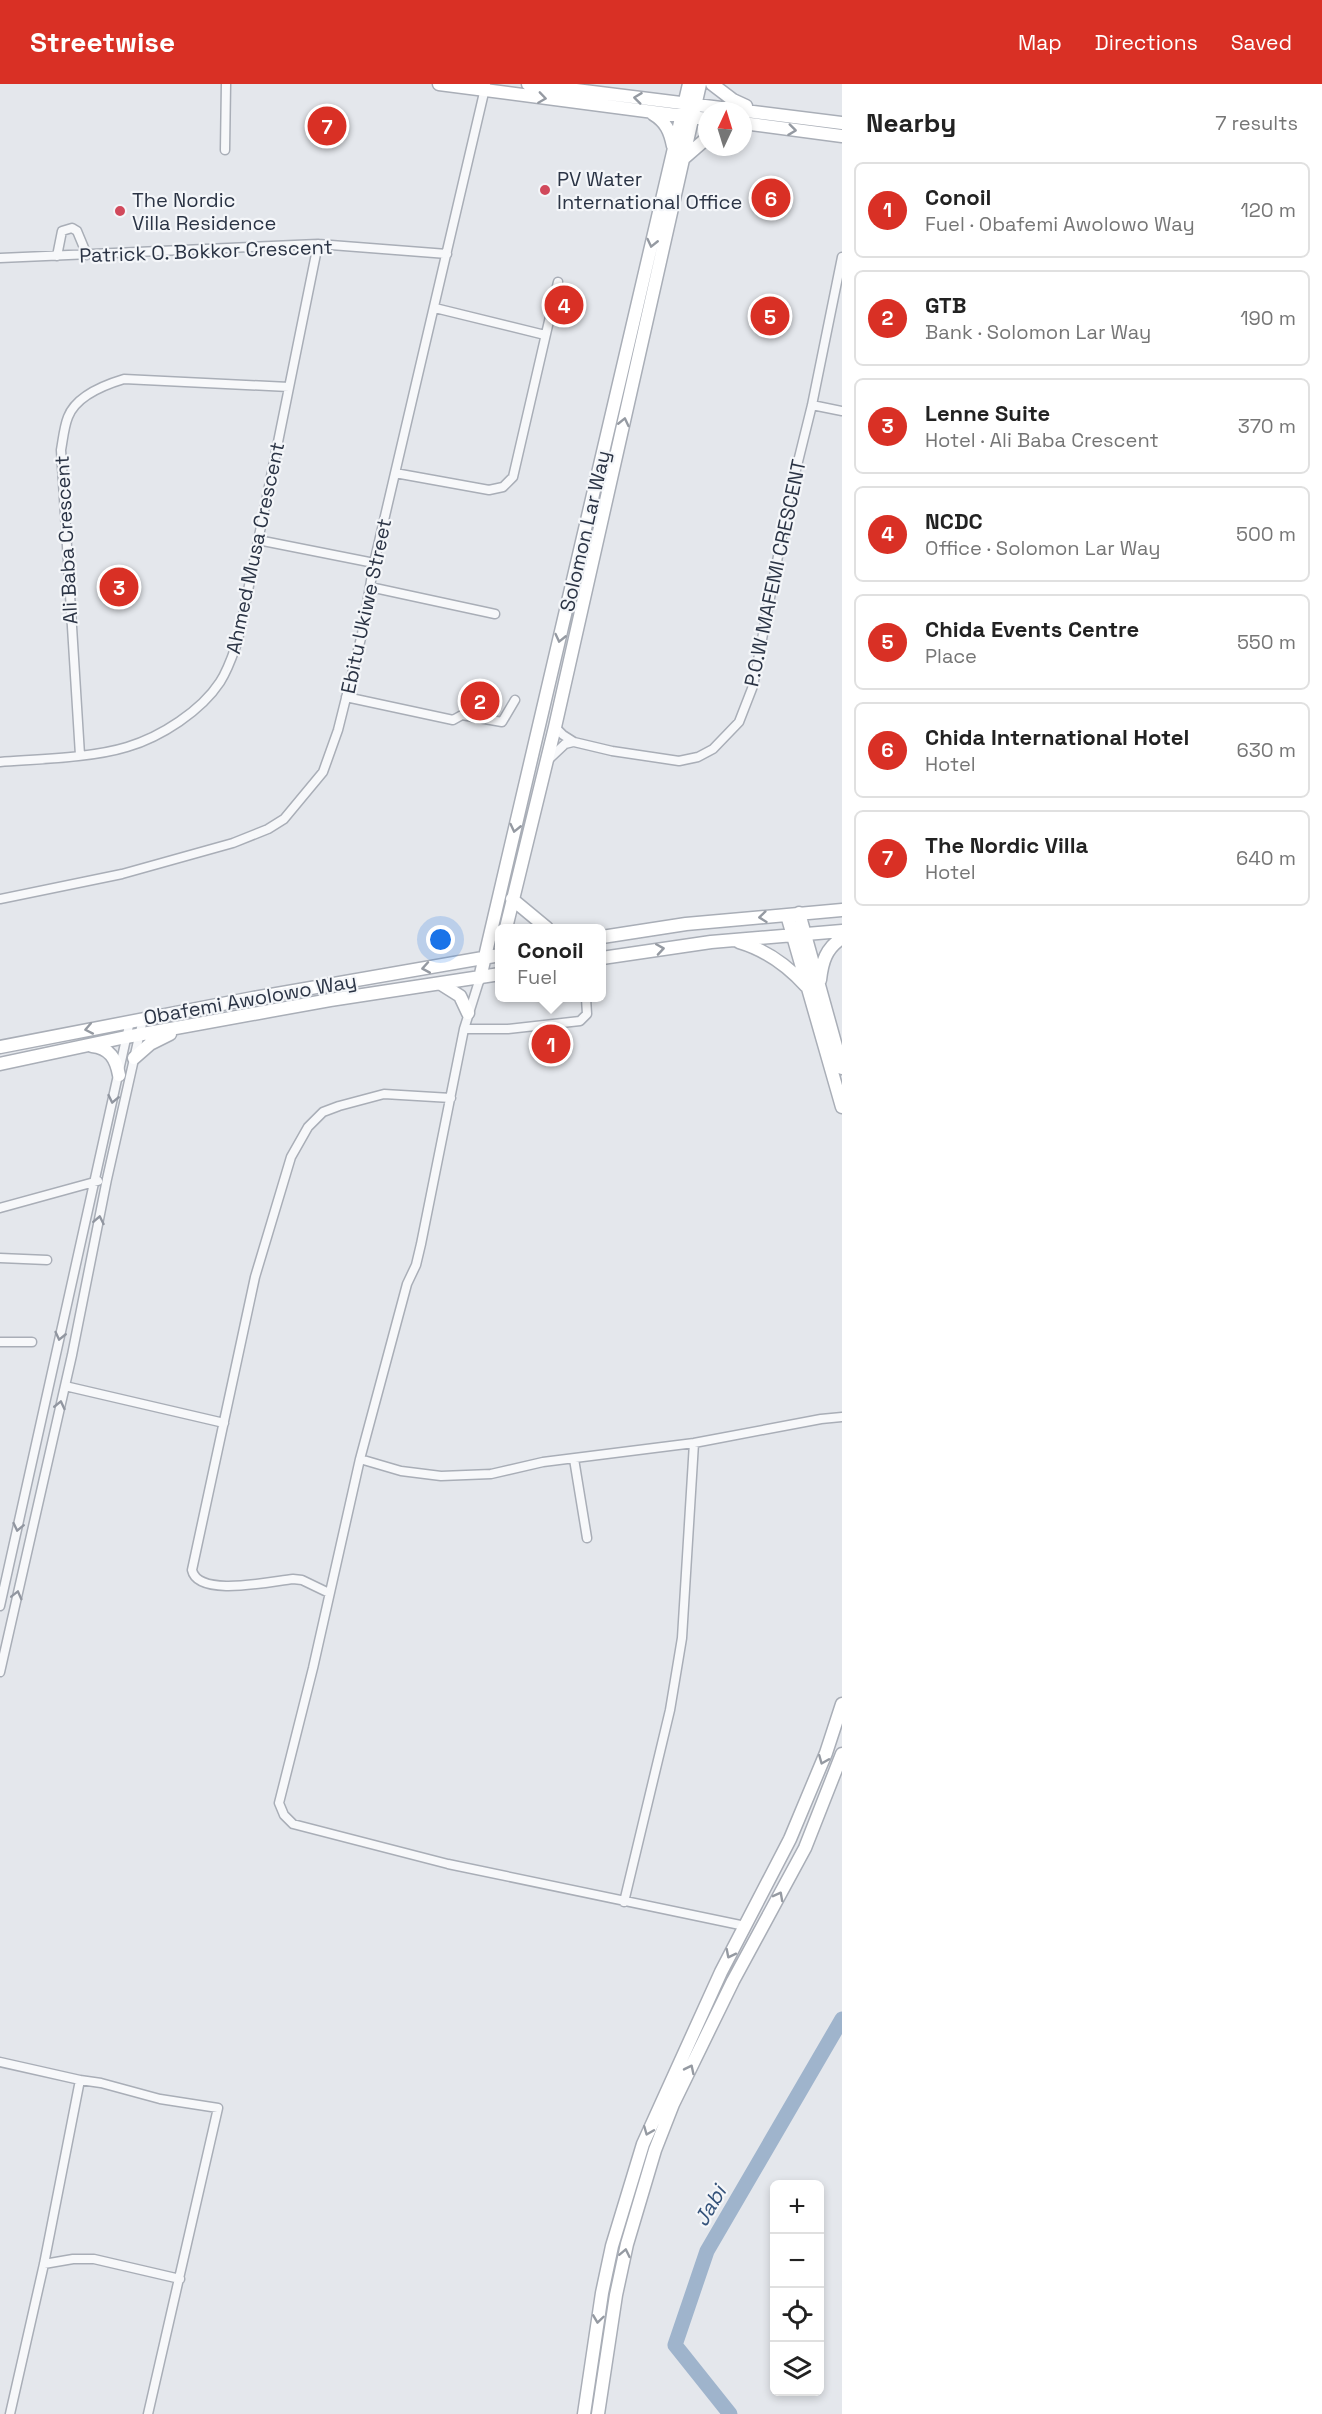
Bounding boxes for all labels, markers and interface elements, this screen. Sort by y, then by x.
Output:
text: Streetwise [30,24,175,60]
text: Map [1018,29,1062,56]
text: Directions [1095,29,1198,56]
text: Saved [1231,29,1292,56]
one-way arrow [538,91,547,104]
one-way arrow [633,92,643,104]
north arrow [698,102,752,156]
pin: 7 [308,104,346,148]
text: Nearby [866,106,956,140]
text: 7 results [1215,110,1298,136]
one-way arrow [788,123,797,135]
place label: PV Water International Office [557,166,742,215]
pin: 6 [752,176,790,220]
marker: PV Water International Office [538,183,552,197]
text: Conoil [925,183,991,211]
place label: The Nordic Villa Residence [132,187,276,236]
text: 1 [883,197,892,223]
text: 120 m [1240,197,1296,223]
marker: The Nordic Villa Residence [113,204,127,218]
text: Fuel · Obafemi Awolowo Way [925,211,1195,237]
street label: Patrick O. Bokkor Crescent [79,234,333,268]
one-way arrow [646,238,659,248]
pin: 4 [544,282,584,328]
text: GTB [925,291,966,319]
pin: 5 [750,294,790,338]
text: 2 [882,305,893,331]
text: 190 m [1240,305,1296,331]
text: Bank · Solomon Lar Way [925,319,1151,345]
text: Lenne Suite [925,399,1050,427]
text: 3 [881,413,894,439]
text: 370 m [1238,413,1296,439]
one-way arrow [617,417,630,427]
text: Hotel · Ali Baba Crescent [925,427,1159,453]
street label: Ahmed Musa Crescent [220,440,290,656]
street label: Solomon Lar Way [554,448,616,614]
street label: Ali Baba Crescent [49,455,83,625]
street label: P.O.W MAFEMI CRESCENT [738,457,812,689]
text: NCDC [925,507,983,535]
street label: Ebitu Ukiwe Street [335,516,397,696]
text: 4 [881,521,894,547]
text: 500 m [1236,521,1296,547]
text: Office · Solomon Lar Way [925,535,1160,561]
pin: 3 [100,564,138,610]
text: Chida Events Centre [925,615,1139,643]
text: 5 [882,629,894,655]
text: 550 m [1237,629,1296,655]
one-way arrow [554,633,567,643]
text: Place [925,643,977,669]
pin: 2 [460,678,500,724]
text: Chida International Hotel [925,723,1189,751]
text: 6 [881,737,894,763]
text: 630 m [1237,737,1296,763]
text: Hotel [925,751,976,777]
one-way arrow [510,822,523,832]
text: The Nordic Villa [925,831,1088,859]
text: 7 [882,845,893,871]
text: 640 m [1236,845,1296,871]
text: Hotel [925,859,976,885]
one-way arrow [758,910,767,923]
popup [495,924,606,1002]
your location [426,925,455,954]
text: Conoil [517,936,584,964]
one-way arrow [655,944,665,956]
one-way arrow [421,962,430,974]
text: Fuel [517,964,557,990]
street label: Obafemi Awolowo Way [141,967,359,1031]
one-way arrow [84,1022,94,1035]
pin: 1 [532,1022,570,1066]
one-way arrow [108,1093,121,1103]
one-way arrow [92,1215,105,1225]
one-way arrow [55,1331,68,1341]
one-way arrow [53,1400,66,1410]
one-way arrow [12,1521,25,1531]
one-way arrow [10,1590,23,1600]
one-way arrow [818,1753,830,1764]
one-way arrow [772,1892,783,1902]
one-way arrow [726,1948,737,1959]
one-way arrow [682,2065,694,2076]
one-way arrow [643,2125,655,2136]
water label: Jabi [687,2178,733,2231]
map controls [770,2180,824,2396]
button: + [770,2180,824,2234]
button: − [770,2234,824,2288]
one-way arrow [618,2248,631,2258]
button: locate [770,2288,824,2342]
one-way arrow [592,2315,604,2324]
button: layers [770,2342,824,2396]

